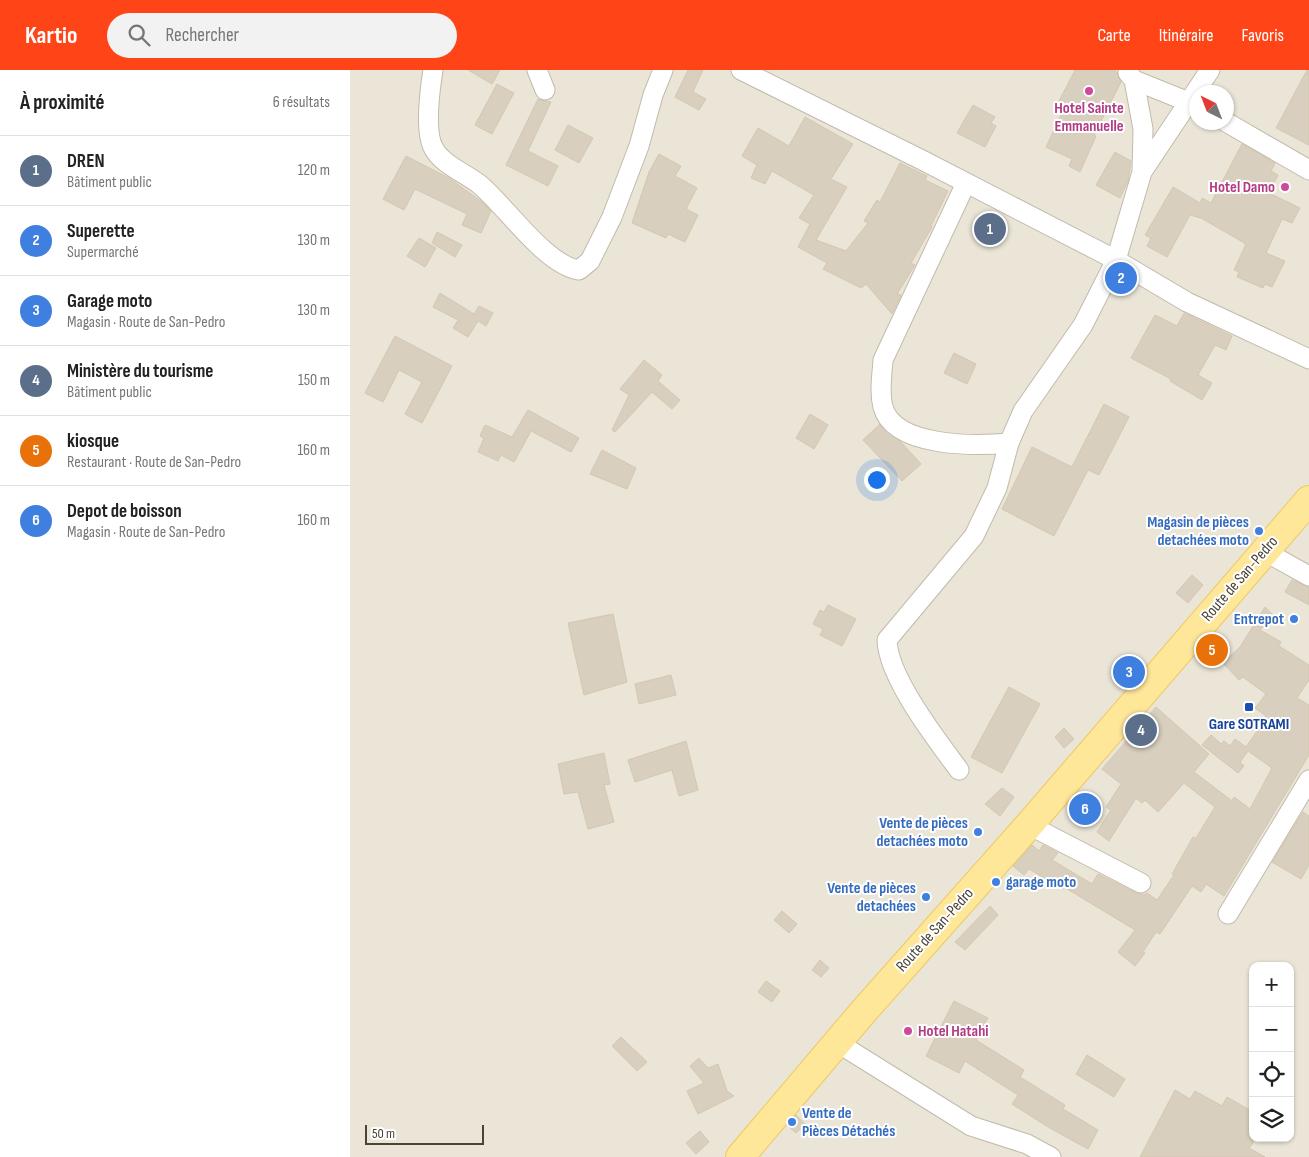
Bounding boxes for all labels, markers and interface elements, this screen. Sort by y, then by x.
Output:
search box [107,13,457,58]
text: Kartio [25,21,77,50]
icon: search [125,21,153,49]
text: Rechercher [165,24,239,47]
text: Carte [1097,25,1131,46]
text: Itinéraire [1159,25,1213,46]
text: Favoris [1241,25,1284,46]
marker: Hotel Sainte Emmanuelle [1083,85,1095,97]
north arrow [1189,85,1234,130]
text: À proximité [20,90,105,115]
text: 6 résultats [273,93,330,112]
place label: Hotel Sainte Emmanuelle [1054,99,1124,136]
text: DREN [67,150,105,173]
text: 1 [33,161,39,180]
text: 120 m [298,161,330,180]
text: Bâtiment public [67,173,152,192]
place label: Hotel Damo [1209,178,1275,197]
marker: Hotel Damo [1279,181,1291,193]
pin: 1 [974,210,1006,248]
text: Superette [67,220,135,243]
text: 2 [32,231,40,250]
text: 130 m [298,231,330,250]
text: Supermarché [67,243,139,262]
pin: 2 [1105,259,1137,297]
text: Garage moto [67,290,152,313]
text: 3 [32,301,40,320]
text: 130 m [298,301,330,320]
text: Magasin · Route de San-Pedro [67,313,225,332]
text: Ministère du tourisme [67,360,213,383]
text: 4 [32,371,40,390]
text: 150 m [298,371,330,390]
text: Bâtiment public [67,383,152,402]
text: kiosque [67,430,119,453]
text: 5 [32,441,40,460]
text: 160 m [297,441,330,460]
text: Restaurant · Route de San-Pedro [67,453,241,472]
your location [864,467,890,493]
text: Depot de boisson [67,500,182,523]
text: 6 [32,511,40,530]
text: 160 m [297,511,330,530]
place label: Magasin de pièces detachées moto [1147,513,1249,550]
text: Magasin · Route de San-Pedro [67,523,225,542]
marker: Magasin de pièces detachées moto [1253,525,1265,537]
street label: Route de San-Pedro [1198,533,1282,625]
place label: Entrepot [1234,610,1284,629]
marker: Entrepot [1288,613,1300,625]
pin: 5 [1196,631,1228,669]
pin: 3 [1113,653,1145,691]
marker: Gare SOTRAMI [1243,701,1255,713]
pin: 4 [1125,711,1157,749]
place label: Gare SOTRAMI [1209,715,1289,734]
pin: 6 [1069,790,1101,828]
place label: Vente de pièces detachées moto [876,814,968,851]
marker: Vente de pièces detachées moto [972,826,984,838]
place label: garage moto [1006,873,1076,892]
marker: garage moto [990,876,1002,888]
place label: Vente de pièces detachées [827,879,916,916]
street label: Route de San-Pedro [892,884,978,976]
marker: Vente de pièces detachées [920,891,932,903]
map controls [1249,962,1294,1142]
button: + [1249,962,1294,1007]
button: − [1249,1007,1294,1052]
place label: Hotel Hatahi [918,1022,989,1041]
marker: Hotel Hatahi [902,1025,914,1037]
button: locate [1249,1052,1294,1097]
button: layers [1249,1097,1294,1142]
place label: Vente de Pièces Détachés [802,1104,895,1141]
marker: Vente de Pièces Détachés [786,1116,798,1128]
scale bar [365,1122,484,1145]
text: 50 m [372,1125,395,1142]

